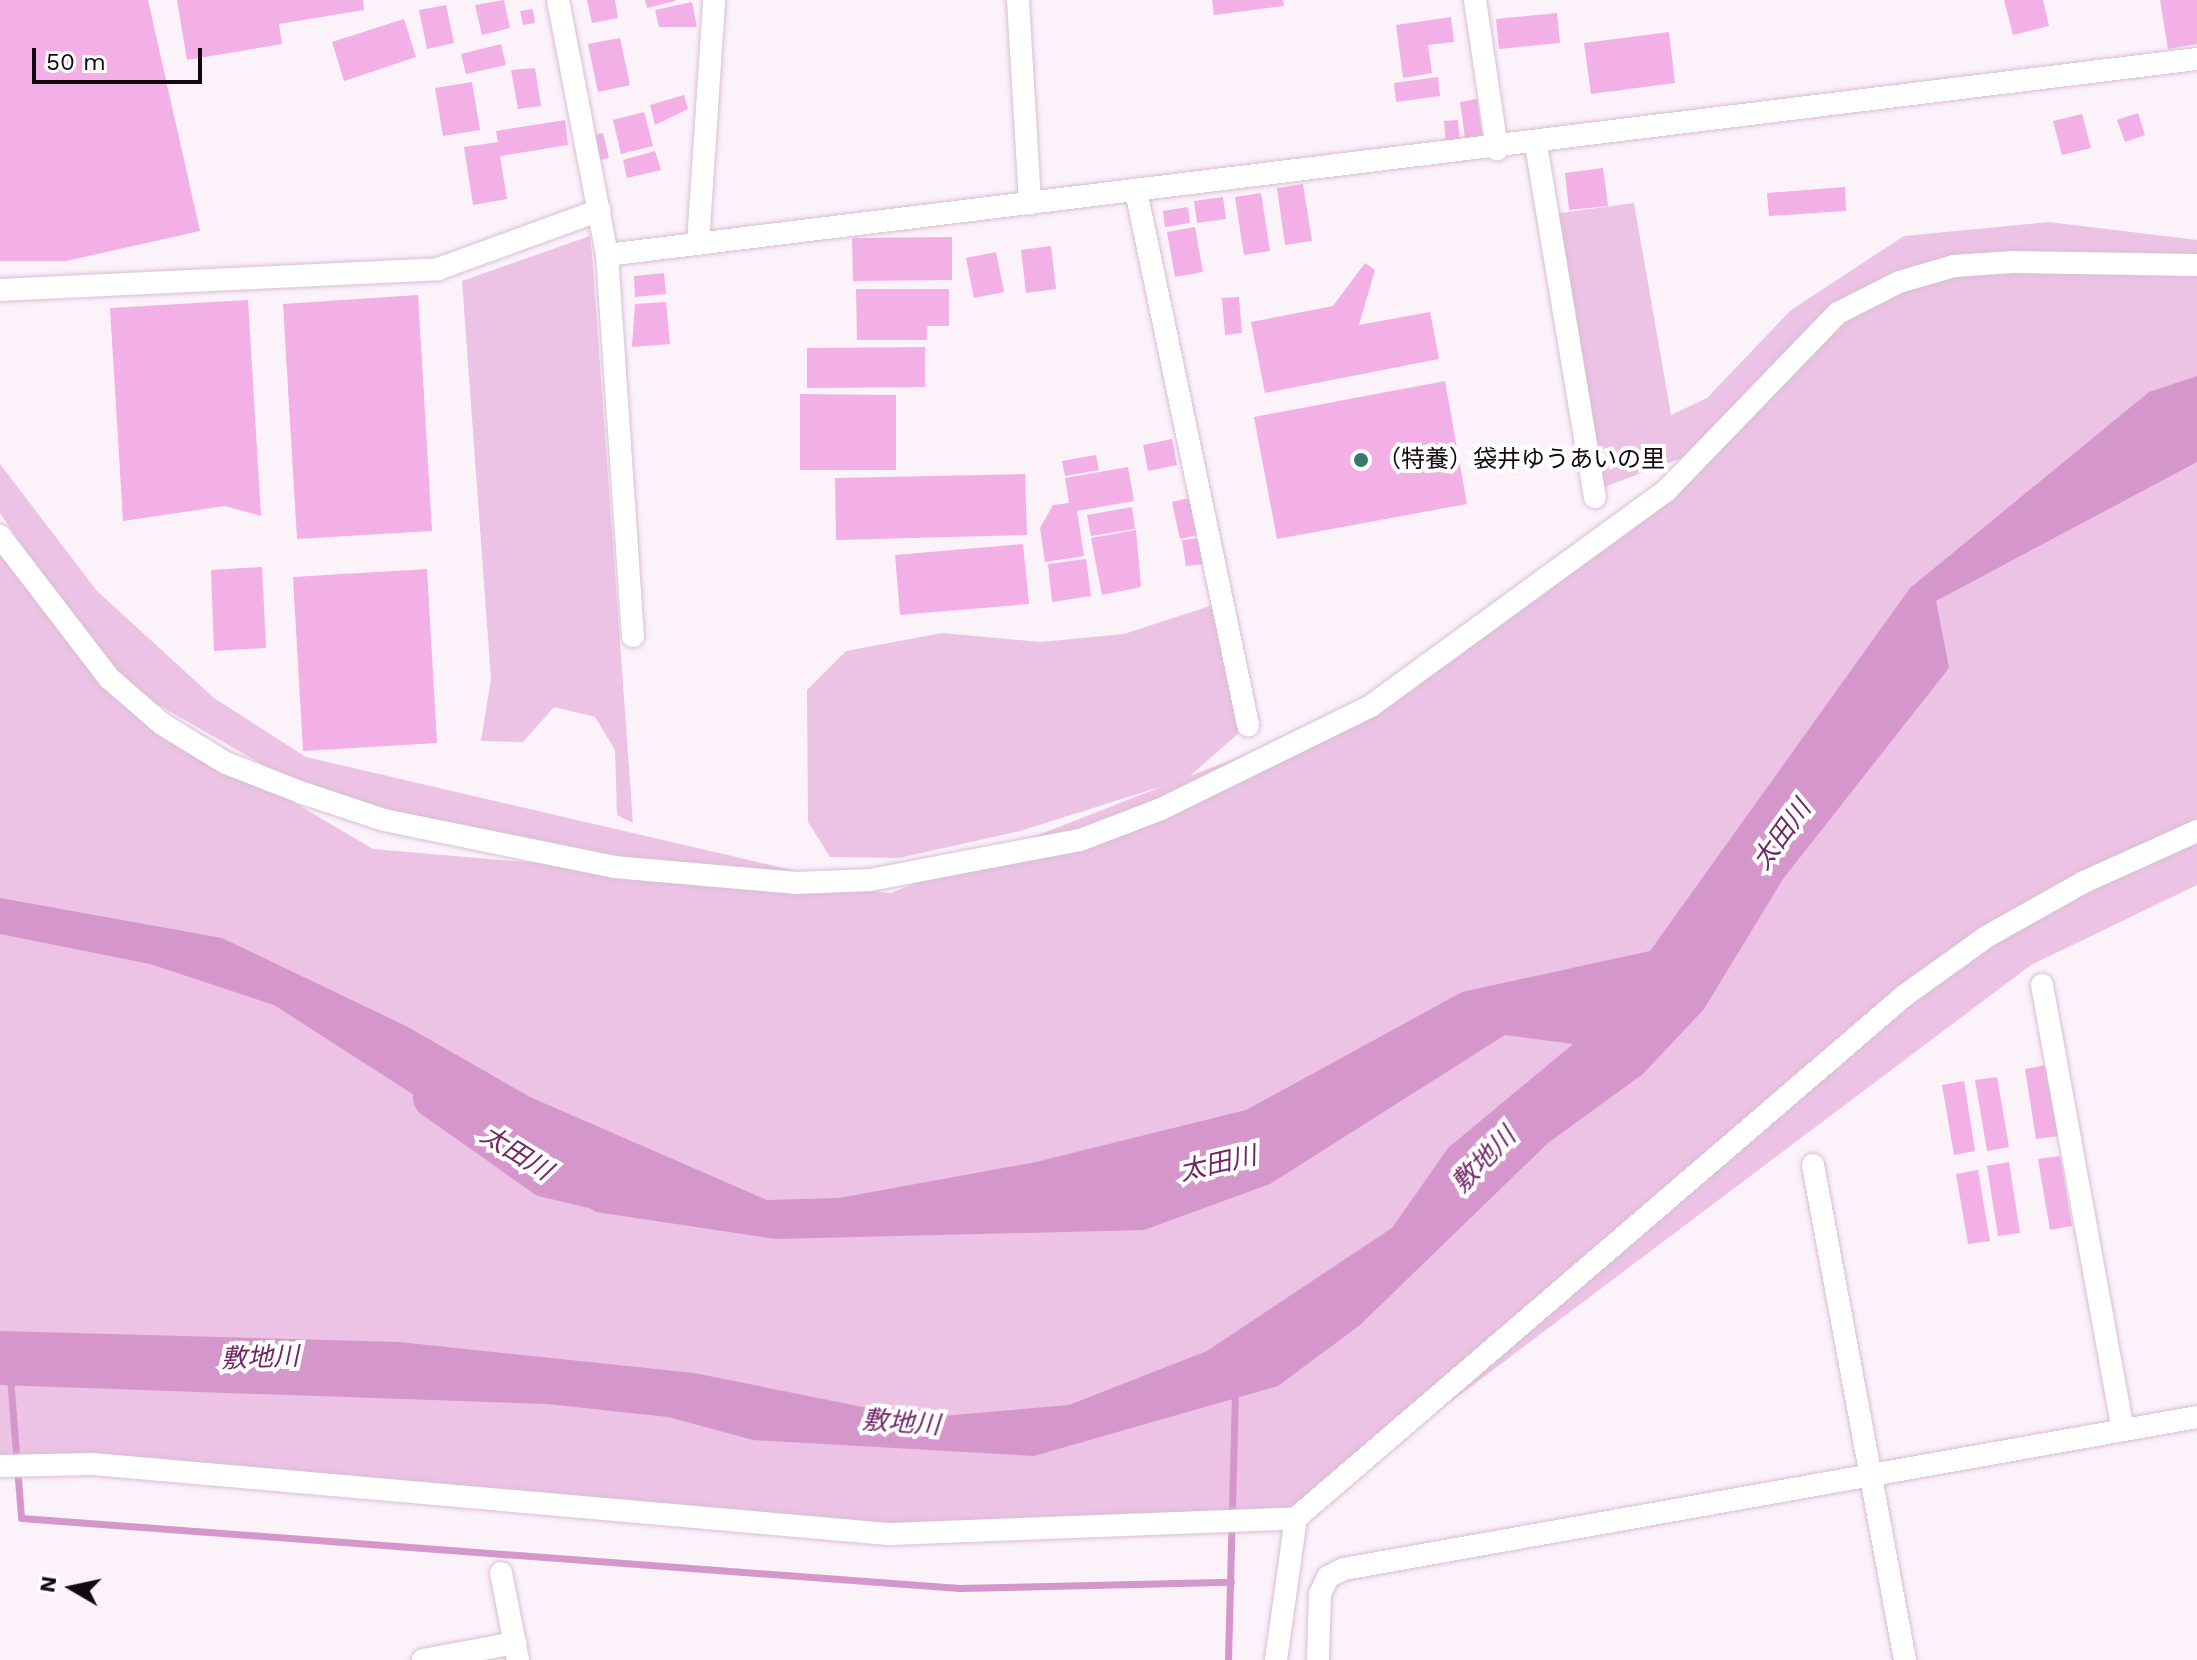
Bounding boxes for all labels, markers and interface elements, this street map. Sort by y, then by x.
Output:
scale bar [36,32,206,82]
text: 50 m [46,48,106,76]
place label: （特養）袋井ゆうあいの里 [1377,446,1665,474]
marker: （特養）袋井ゆうあいの里 [1352,451,1370,469]
water label: 太田川 [1746,794,1818,876]
water label: 太田川 [475,1119,557,1187]
water label: 敷地川 [1446,1121,1522,1199]
water label: 太田川 [1176,1140,1260,1188]
water label: 敷地川 [220,1341,300,1375]
water label: 敷地川 [861,1405,941,1441]
north arrow [32,1548,112,1628]
text: N [34,1574,61,1594]

